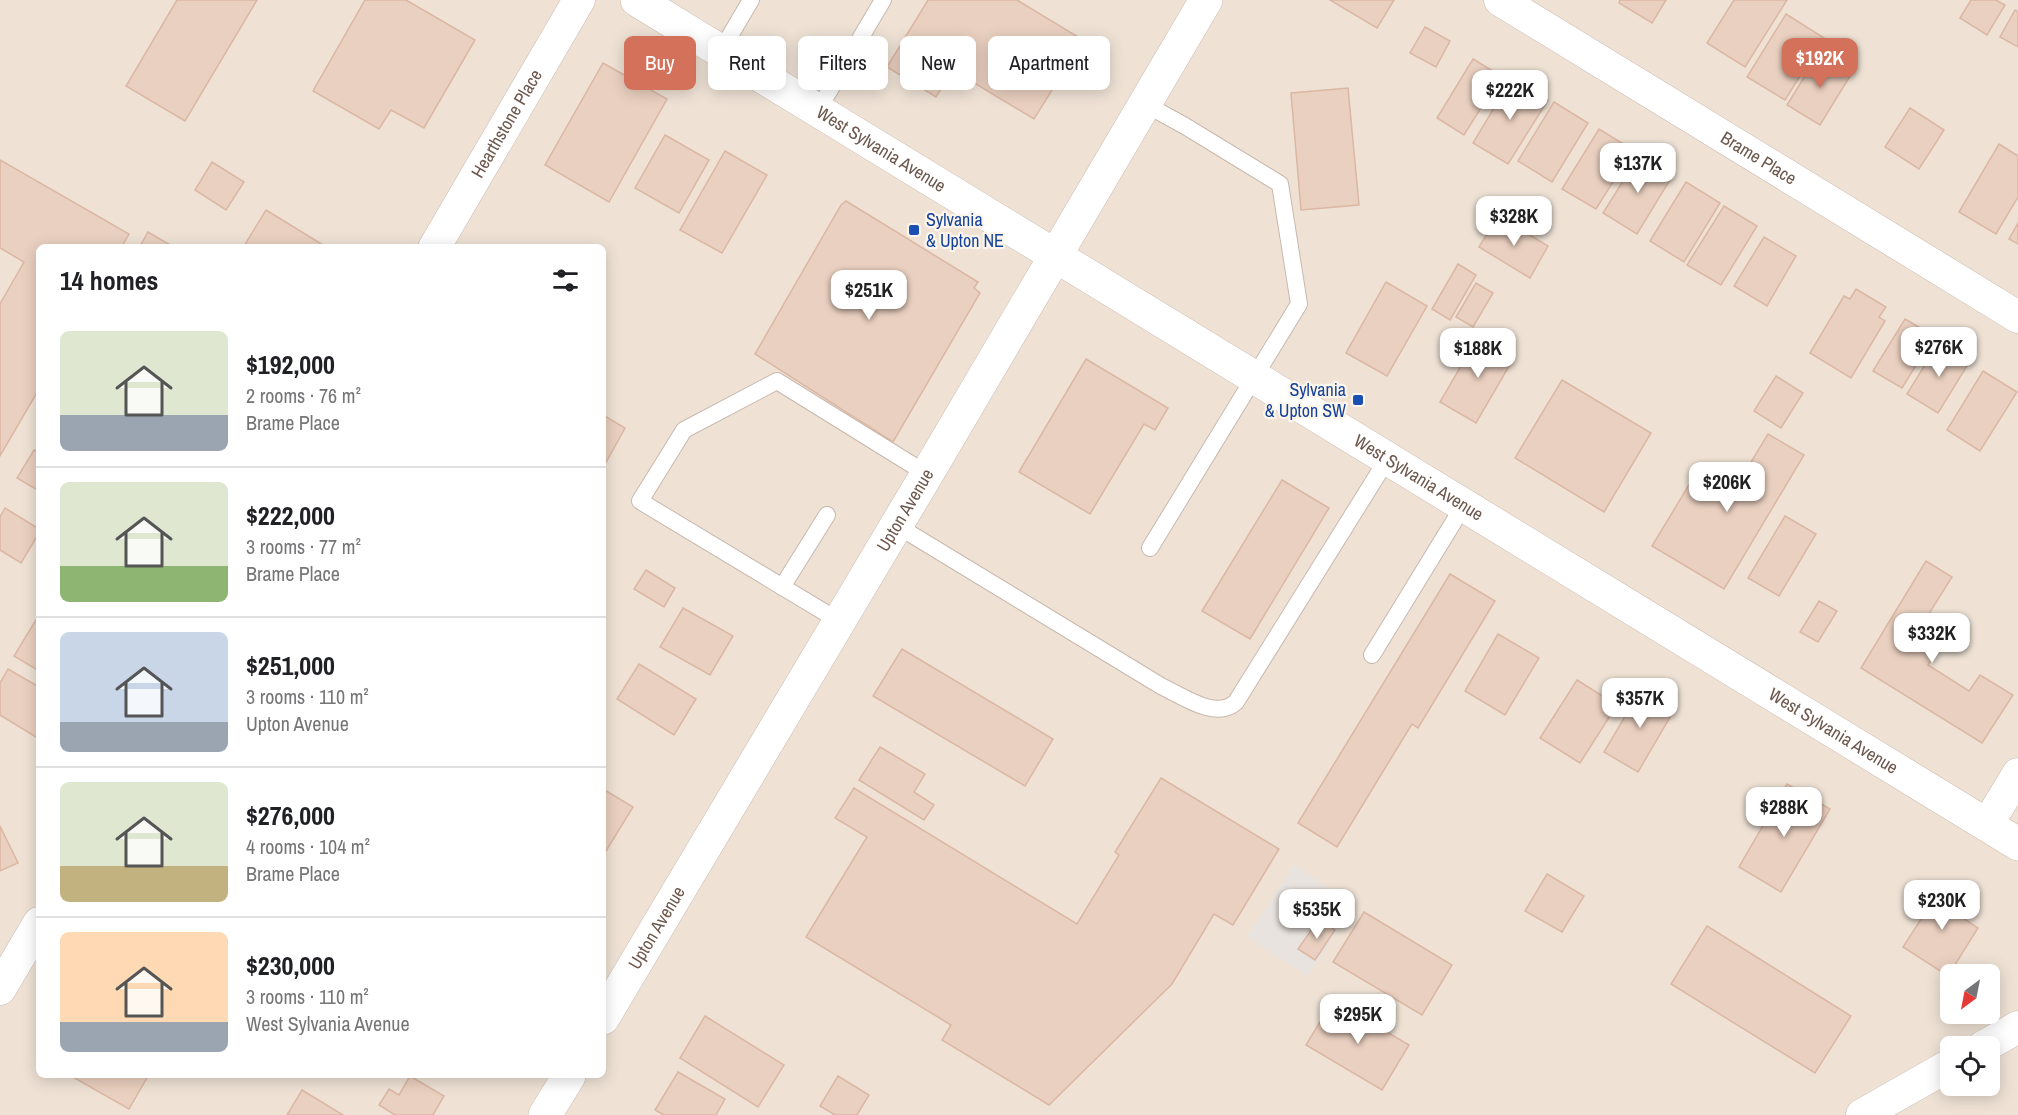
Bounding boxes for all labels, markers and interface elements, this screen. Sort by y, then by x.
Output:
chip: Buy [624,36,696,90]
chip: Rent [708,36,786,90]
chip: Filters [798,36,888,90]
chip: New [900,36,976,90]
chip: Apartment [988,36,1110,90]
pin: $192K [1778,38,1862,89]
text: $192K [1796,44,1844,71]
street label: Hearthstone Place [465,65,548,182]
pin: $222K [1468,70,1552,121]
text: $222K [1486,76,1534,103]
street label: West Sylvania Avenue [812,100,951,198]
street label: Brame Place [1716,125,1801,190]
pin: $137K [1596,143,1680,194]
text: $137K [1614,149,1662,176]
pin: $328K [1472,196,1556,247]
text: $328K [1490,202,1538,229]
place label: Sylvania & Upton NE [926,207,1004,253]
marker: Sylvania & Upton NE [907,223,921,237]
text: 14 homes [60,263,158,298]
icon: filters [549,264,582,297]
pin: $251K [827,270,911,321]
text: $251K [845,276,893,303]
pin: $276K [1897,327,1981,378]
pin: $188K [1436,328,1520,379]
text: $276K [1915,333,1963,360]
text: $188K [1454,334,1502,361]
text: $192,000 [246,347,335,382]
icon: home [108,355,180,427]
place label: Sylvania & Upton SW [1265,377,1346,423]
text: 2 rooms · 76 m² [246,382,361,409]
marker: Sylvania & Upton SW [1351,393,1365,407]
text: Brame Place [246,409,340,436]
street label: West Sylvania Avenue [1349,428,1488,526]
pin: $206K [1685,462,1769,513]
street label: Upton Avenue [871,464,939,556]
text: $206K [1703,468,1751,495]
text: $222,000 [246,498,335,533]
icon: home [108,506,180,578]
text: 3 rooms · 77 m² [246,533,361,560]
text: Brame Place [246,560,340,587]
pin: $332K [1890,613,1974,664]
text: $332K [1908,619,1956,646]
text: $251,000 [246,648,335,683]
icon: home [108,656,180,728]
pin: $357K [1598,678,1682,729]
street label: West Sylvania Avenue [1764,682,1903,780]
text: 3 rooms · 110 m² [246,683,369,710]
text: $357K [1616,684,1664,711]
text: Upton Avenue [246,710,349,737]
pin: $288K [1742,787,1826,838]
text: $288K [1760,793,1808,820]
text: $276,000 [246,798,335,833]
icon: home [108,806,180,878]
text: 4 rooms · 104 m² [246,833,370,860]
text: Brame Place [246,860,340,887]
pin: $230K [1900,880,1984,931]
street label: Upton Avenue [622,881,691,974]
text: $230K [1918,886,1966,913]
pin: $535K [1275,889,1359,940]
text: $535K [1293,895,1341,922]
text: $230,000 [246,948,335,983]
icon: home [108,956,180,1028]
north arrow [1940,964,2000,1024]
map controls [1940,964,2000,1096]
text: 3 rooms · 110 m² [246,983,369,1010]
pin: $295K [1316,994,1400,1045]
text: $295K [1334,1000,1382,1027]
text: West Sylvania Avenue [246,1010,410,1037]
button: locate [1940,1036,2000,1096]

